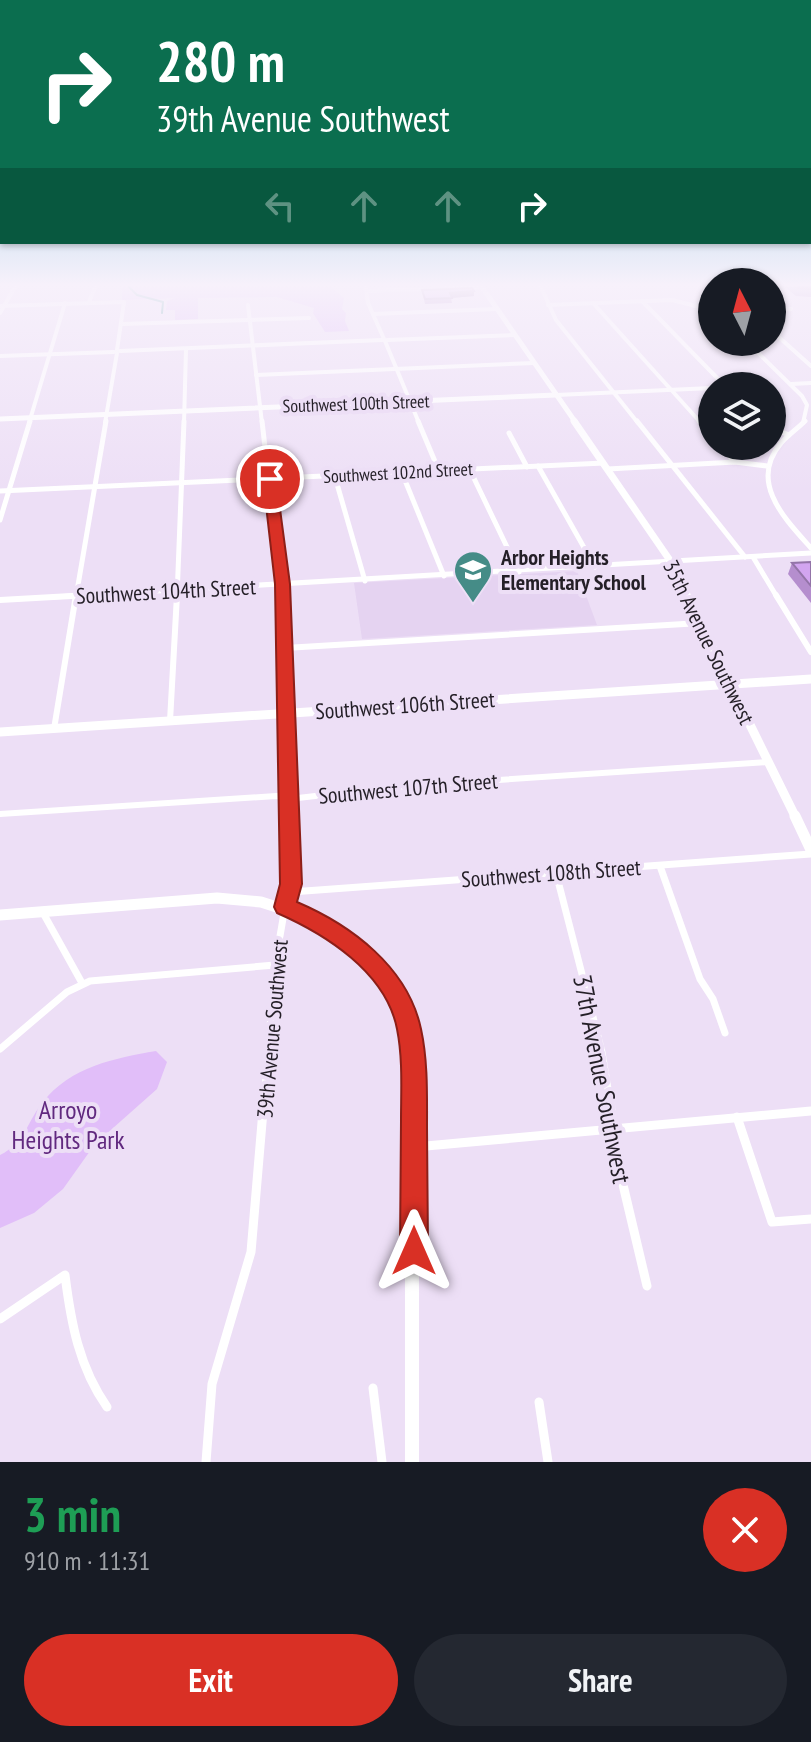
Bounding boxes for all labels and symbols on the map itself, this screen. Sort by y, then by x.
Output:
north arrow [698,268,786,356]
street label: Southwest 100th Street [282,389,430,418]
pin [236,445,304,513]
street label: Southwest 102nd Street [322,457,474,488]
place label: Arbor Heights Elementary School [500,543,647,596]
school or university icon: Arbor Heights Elementary School [452,549,494,604]
street label: 35th Avenue Southwest [657,555,761,729]
street label: Southwest 104th Street [75,572,257,610]
street label: Southwest 106th Street [314,685,496,725]
street label: Southwest 107th Street [317,766,499,810]
street label: Southwest 108th Street [460,853,642,893]
street label: 39th Avenue Southwest [250,938,294,1120]
street label: 37th Avenue Southwest [566,972,639,1186]
park label: Arroyo Heights Park [11,1093,125,1156]
position arrow [372,1209,456,1293]

